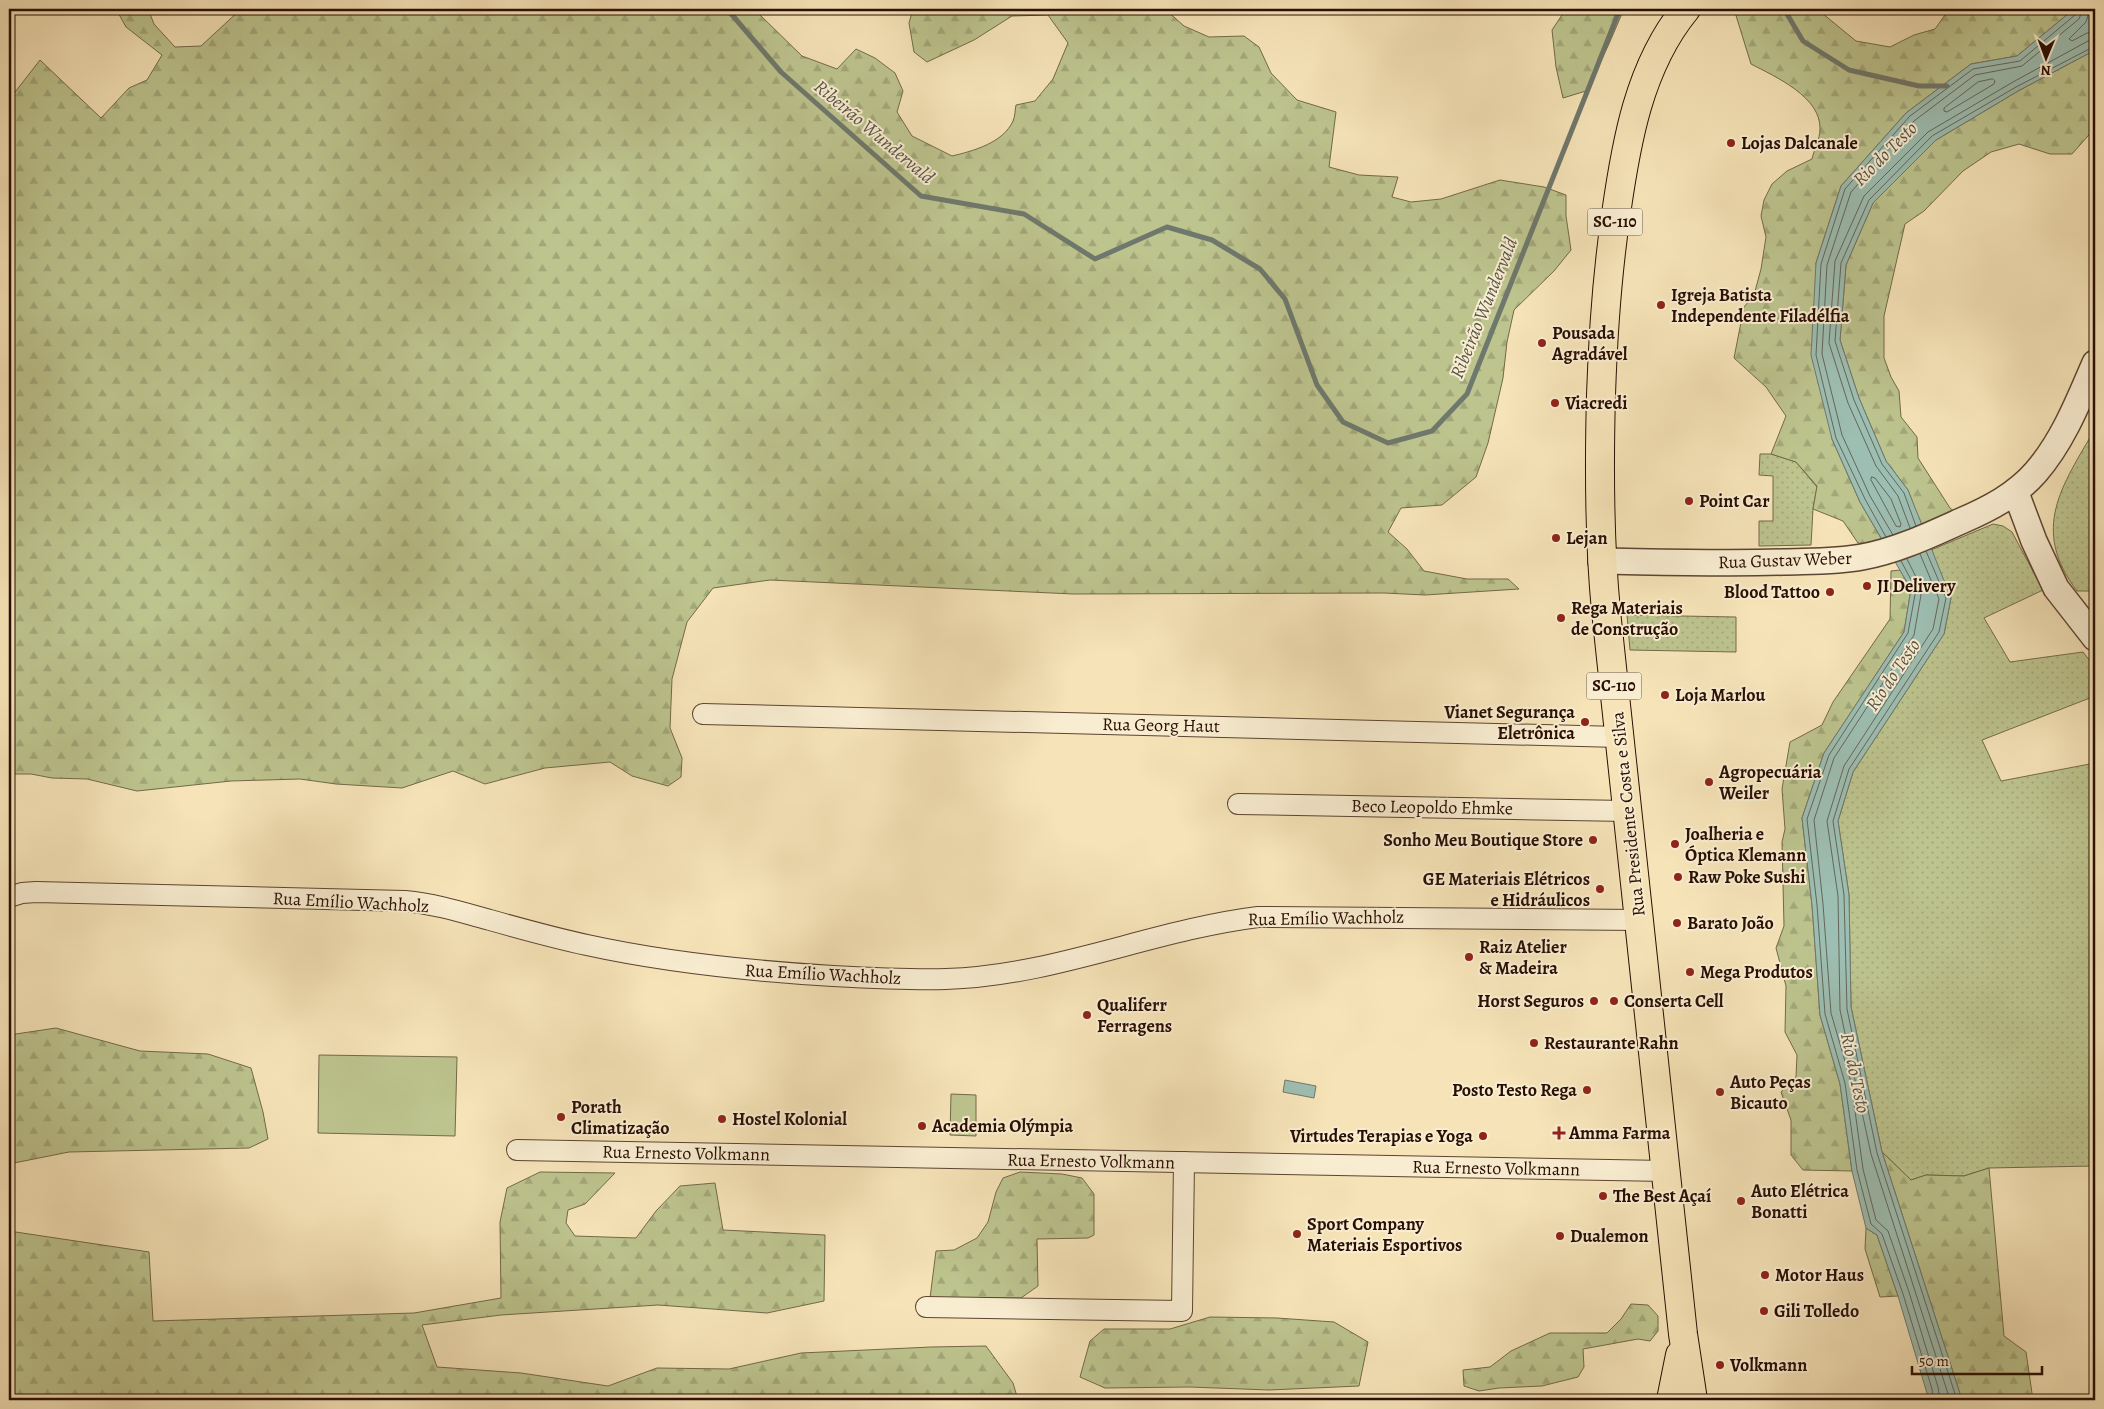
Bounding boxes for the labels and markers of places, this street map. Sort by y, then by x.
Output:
place label: Lojas Dalcanale [1741,131,1858,155]
marker: Lojas Dalcanale [1725,137,1737,149]
place label: Igreja Batista Independente Filadélfia [1671,283,1850,328]
marker: Igreja Batista Independente Filadélfia [1655,299,1667,311]
place label: Pousada Agradável [1551,321,1628,366]
marker: Pousada Agradável [1536,337,1548,349]
place label: Viacredi [1564,391,1628,415]
marker: Viacredi [1549,397,1561,409]
place label: Point Car [1699,489,1770,513]
marker: Point Car [1683,495,1695,507]
place label: Lejan [1566,526,1608,550]
marker: Lejan [1550,532,1562,544]
place label: JI Delivery [1877,574,1956,598]
place label: Blood Tattoo [1724,580,1820,604]
marker: JI Delivery [1861,580,1873,592]
marker: Blood Tattoo [1824,586,1836,598]
place label: Rega Materiais de Construção [1571,596,1683,641]
marker: Rega Materiais de Construção [1555,612,1567,624]
place label: Loja Marlou [1675,683,1765,707]
marker: Loja Marlou [1659,689,1671,701]
place label: Vianet Segurança Eletrônica [1443,700,1575,745]
marker: Vianet Segurança Eletrônica [1579,716,1591,728]
place label: Agropecuária Weiler [1718,760,1822,805]
marker: Agropecuária Weiler [1703,776,1715,788]
place label: Joalheria e Óptica Klemann [1685,822,1806,867]
place label: Sonho Meu Boutique Store [1383,828,1583,852]
marker: Sonho Meu Boutique Store [1587,834,1599,846]
marker: Joalheria e Óptica Klemann [1669,838,1681,850]
place label: Raw Poke Sushi [1688,865,1806,889]
place label: GE Materiais Elétricos e Hidráulicos [1423,867,1590,912]
marker: Raw Poke Sushi [1672,871,1684,883]
marker: GE Materiais Elétricos e Hidráulicos [1594,883,1606,895]
place label: Barato João [1687,911,1774,935]
marker: Barato João [1671,917,1683,929]
place label: Raiz Atelier & Madeira [1479,935,1567,980]
marker: Raiz Atelier & Madeira [1463,951,1475,963]
place label: Mega Produtos [1700,960,1813,984]
marker: Mega Produtos [1684,966,1696,978]
place label: Horst Seguros [1477,989,1584,1013]
place label: Conserta Cell [1624,989,1724,1013]
place label: Qualiferr Ferragens [1097,993,1172,1038]
marker: Horst Seguros [1588,995,1600,1007]
marker: Conserta Cell [1608,995,1620,1007]
marker: Qualiferr Ferragens [1081,1009,1093,1021]
place label: Restaurante Rahn [1544,1031,1679,1055]
marker: Restaurante Rahn [1528,1037,1540,1049]
place label: Auto Peças Bicauto [1729,1070,1811,1115]
place label: Posto Testo Rega [1452,1078,1577,1102]
marker: Posto Testo Rega [1581,1084,1593,1096]
marker: Auto Peças Bicauto [1714,1086,1726,1098]
place label: Porath Climatização [571,1095,670,1140]
place label: Hostel Kolonial [732,1107,847,1131]
marker: Porath Climatização [555,1111,567,1123]
marker: Hostel Kolonial [716,1113,728,1125]
place label: Academia Olýmpia [931,1114,1074,1138]
marker: Academia Olýmpia [916,1120,928,1132]
place label: Amma Farma [1568,1121,1671,1145]
place label: Virtudes Terapias e Yoga [1289,1124,1473,1148]
marker: Amma Farma [1553,1127,1565,1139]
marker: Virtudes Terapias e Yoga [1477,1130,1489,1142]
place label: Auto Elétrica Bonatti [1750,1179,1849,1224]
place label: The Best Açaí [1613,1184,1711,1208]
marker: The Best Açaí [1597,1190,1609,1202]
marker: Auto Elétrica Bonatti [1735,1195,1747,1207]
place label: Sport Company Materiais Esportivos [1307,1212,1462,1257]
place label: Dualemon [1570,1224,1649,1248]
marker: Sport Company Materiais Esportivos [1291,1228,1303,1240]
marker: Dualemon [1554,1230,1566,1242]
place label: Motor Haus [1775,1263,1864,1287]
marker: Motor Haus [1759,1269,1771,1281]
place label: Gili Tolledo [1774,1299,1859,1323]
marker: Gili Tolledo [1758,1305,1770,1317]
place label: Volkmann [1729,1353,1807,1377]
marker: Volkmann [1714,1359,1726,1371]

